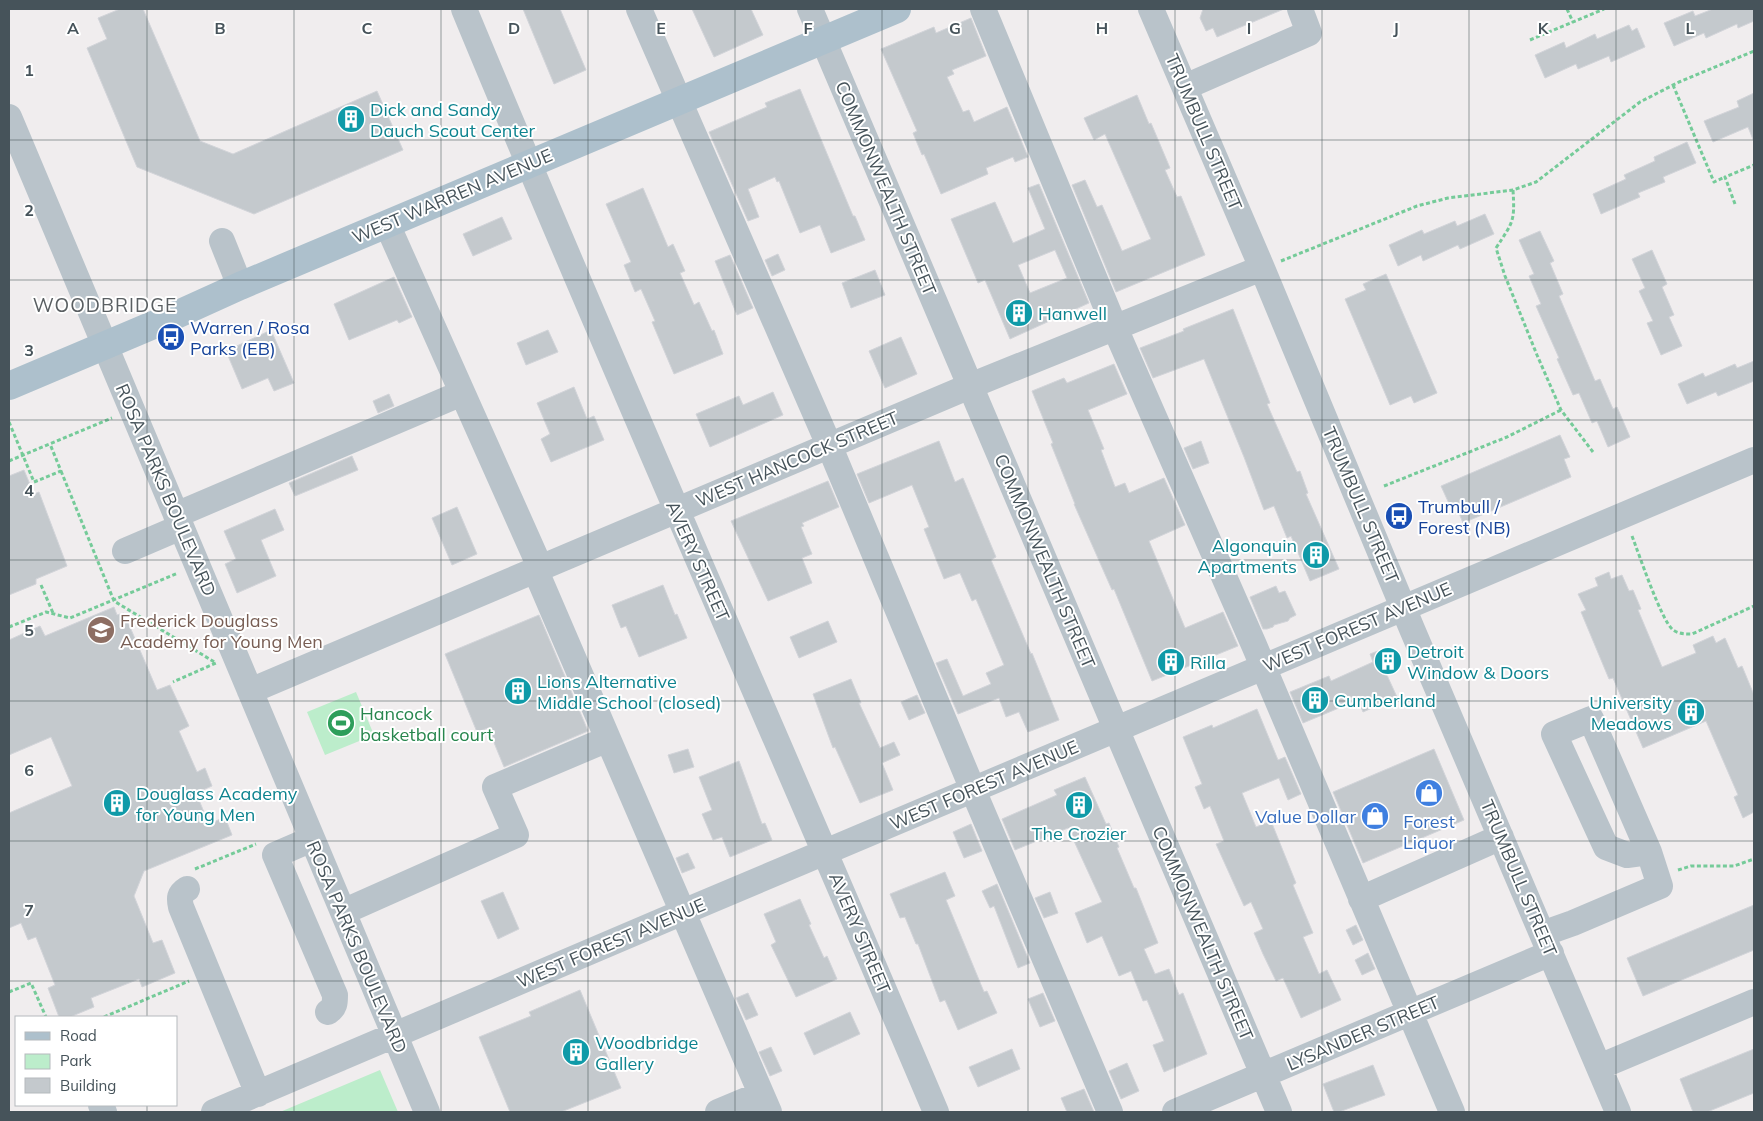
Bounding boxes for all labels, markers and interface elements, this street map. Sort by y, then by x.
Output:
text: A [67,18,79,38]
text: B [214,18,226,38]
text: C [362,18,373,38]
text: D [508,18,520,38]
text: E [656,18,666,38]
text: F [803,18,813,38]
text: G [949,18,961,38]
text: H [1096,18,1108,38]
text: I [1247,18,1251,38]
text: J [1393,18,1399,38]
text: K [1538,18,1550,38]
text: L [1686,18,1695,38]
street label: TRUMBULL STREET [1161,50,1247,214]
text: 1 [24,60,34,80]
street label: COMMONWEALTH STREET [830,77,942,299]
place label: Dick and Sandy Dauch Scout Center [370,98,535,142]
building icon: Dick and Sandy Dauch Scout Center [336,104,366,134]
street label: WEST WARREN AVENUE [348,143,556,249]
text: 2 [24,200,34,220]
district label: WOODBRIDGE [33,293,177,317]
building icon: Hanwell [1004,298,1034,328]
place label: Hanwell [1038,302,1107,325]
place label: Warren / Rosa Parks (EB) [190,316,310,360]
bus stop icon: Warren / Rosa Parks (EB) [156,322,186,352]
text: 3 [24,340,34,360]
street label: ROSA PARKS BOULEVARD [111,380,221,600]
street label: WEST HANCOCK STREET [692,406,902,512]
street label: TRUMBULL STREET [1318,423,1404,587]
street label: COMMONWEALTH STREET [989,450,1101,672]
text: 4 [24,480,34,500]
place label: Trumbull / Forest (NB) [1418,495,1511,539]
street label: AVERY STREET [661,497,735,625]
bus stop icon: Trumbull / Forest (NB) [1384,501,1414,531]
place label: Algonquin Apartments [1197,534,1297,578]
building icon: Algonquin Apartments [1301,540,1331,570]
street label: WEST FOREST AVENUE [1259,577,1455,677]
place label: Frederick Douglass Academy for Young Men [120,609,323,653]
school or university icon: Frederick Douglass Academy for Young Men [86,615,116,645]
text: 5 [24,620,34,640]
place label: Detroit Window & Doors [1407,640,1549,684]
building icon: Detroit Window & Doors [1373,646,1403,676]
building icon: Rilla [1156,647,1186,677]
place label: Rilla [1190,651,1226,674]
place label: Lions Alternative Middle School (closed) [537,670,722,714]
building icon: Lions Alternative Middle School (closed) [503,676,533,706]
building icon: Cumberland [1300,685,1330,715]
place label: Cumberland [1334,689,1436,712]
place label: University Meadows [1589,691,1672,735]
building icon: University Meadows [1676,697,1706,727]
place label: Hancock basketball court [360,702,493,746]
sports icon: Hancock basketball court [326,708,356,738]
street label: WEST FOREST AVENUE [886,735,1082,835]
text: 6 [24,760,34,780]
shop icon: Forest Liquor [1414,778,1444,808]
place label: Douglass Academy for Young Men [136,782,298,826]
building icon: Douglass Academy for Young Men [102,788,132,818]
building icon: The Crozier [1064,790,1094,820]
street label: TRUMBULL STREET [1476,796,1562,960]
shop icon: Value Dollar [1360,801,1390,831]
place label: Value Dollar [1255,805,1356,828]
place label: Forest Liquor [1403,810,1456,854]
place label: The Crozier [1032,822,1127,845]
street label: COMMONWEALTH STREET [1147,822,1259,1044]
street label: ROSA PARKS BOULEVARD [302,837,412,1057]
street label: AVERY STREET [824,869,896,997]
street label: WEST FOREST AVENUE [513,893,709,993]
text: 7 [24,900,34,920]
street label: LYSANDER STREET [1283,990,1443,1075]
legend [15,1016,178,1106]
text: Road [60,1026,97,1045]
place label: Woodbridge Gallery [595,1031,698,1075]
building icon: Woodbridge Gallery [561,1037,591,1067]
text: Park [60,1051,92,1070]
text: Building [60,1076,116,1095]

